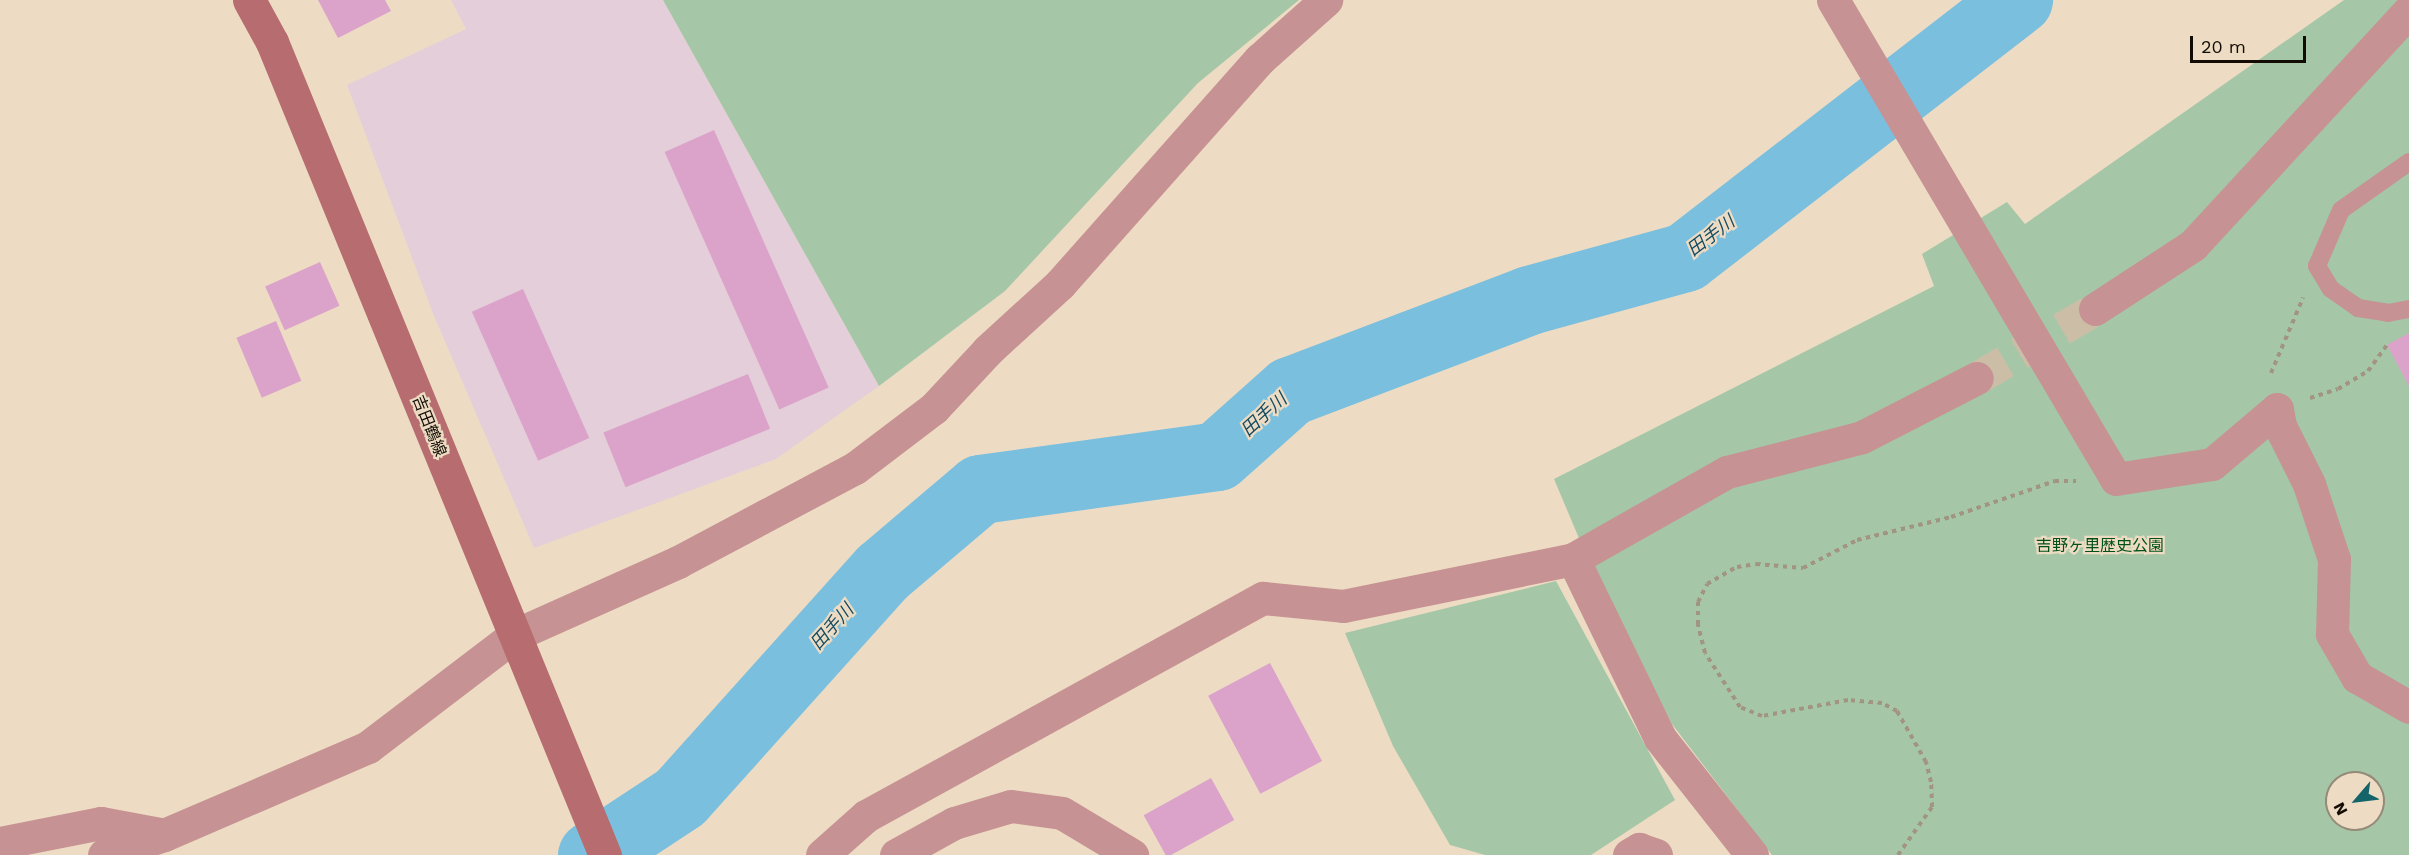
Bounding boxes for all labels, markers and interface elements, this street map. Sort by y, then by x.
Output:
scale bar [2193,24,2308,62]
text: 20 m [2201,36,2246,57]
water label: 田手川 [1683,211,1739,261]
water label: 田手川 [1237,389,1291,441]
street label: 吉田鶴線 [408,393,450,459]
park label: 吉野ヶ里歴史公園 [2036,536,2164,556]
water label: 田手川 [806,600,858,654]
north arrow [2325,771,2385,831]
text: N [2329,799,2352,818]

